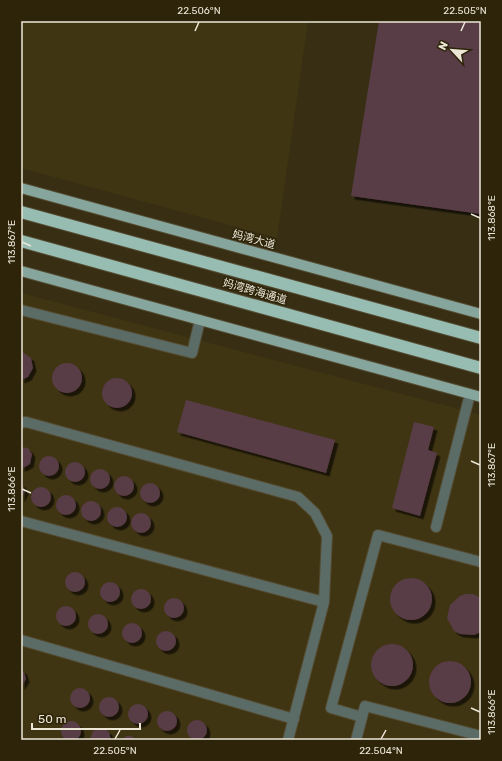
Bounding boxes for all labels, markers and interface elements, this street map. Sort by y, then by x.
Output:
text: 22.506°N [177,5,221,17]
text: 22.505°N [443,5,487,17]
north arrow [432,30,472,70]
text: N [436,39,451,52]
text: 113.868°E [486,195,498,241]
text: 113.867°E [6,220,18,264]
street label: 妈湾大道 [231,228,277,251]
street label: 妈湾跨海通道 [221,276,288,307]
text: 113.867°E [486,443,498,487]
text: 113.866°E [6,466,18,512]
text: 113.866°E [486,689,498,735]
scale bar [32,705,140,731]
text: 50 m [38,712,66,726]
text: 22.505°N [93,745,137,757]
text: 22.504°N [359,745,403,757]

